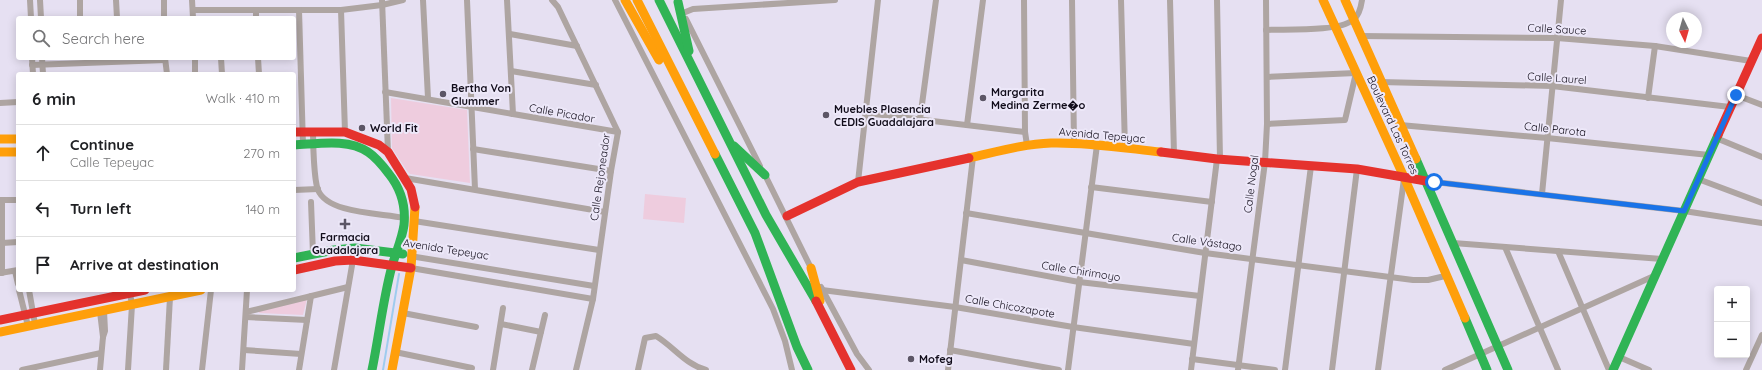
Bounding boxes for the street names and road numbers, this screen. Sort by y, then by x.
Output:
street label: Calle Sauce [1527,20,1587,38]
street label: Calle Laurel [1527,69,1587,87]
street label: Boulevard Las Torres [1364,74,1422,176]
street label: Calle Picador [528,100,597,126]
street label: Calle Parota [1523,119,1587,139]
street label: Avenida Tepeyac [1058,124,1146,146]
street label: Calle Rejoneador [587,132,613,222]
street label: Calle Nogal [1240,154,1262,214]
street label: Calle Vástago [1171,230,1243,254]
street label: Avenida Tepeyac [402,235,490,263]
street label: Calle Chirimoyo [1040,258,1122,284]
street label: Calle Chicozapote [964,291,1056,321]

